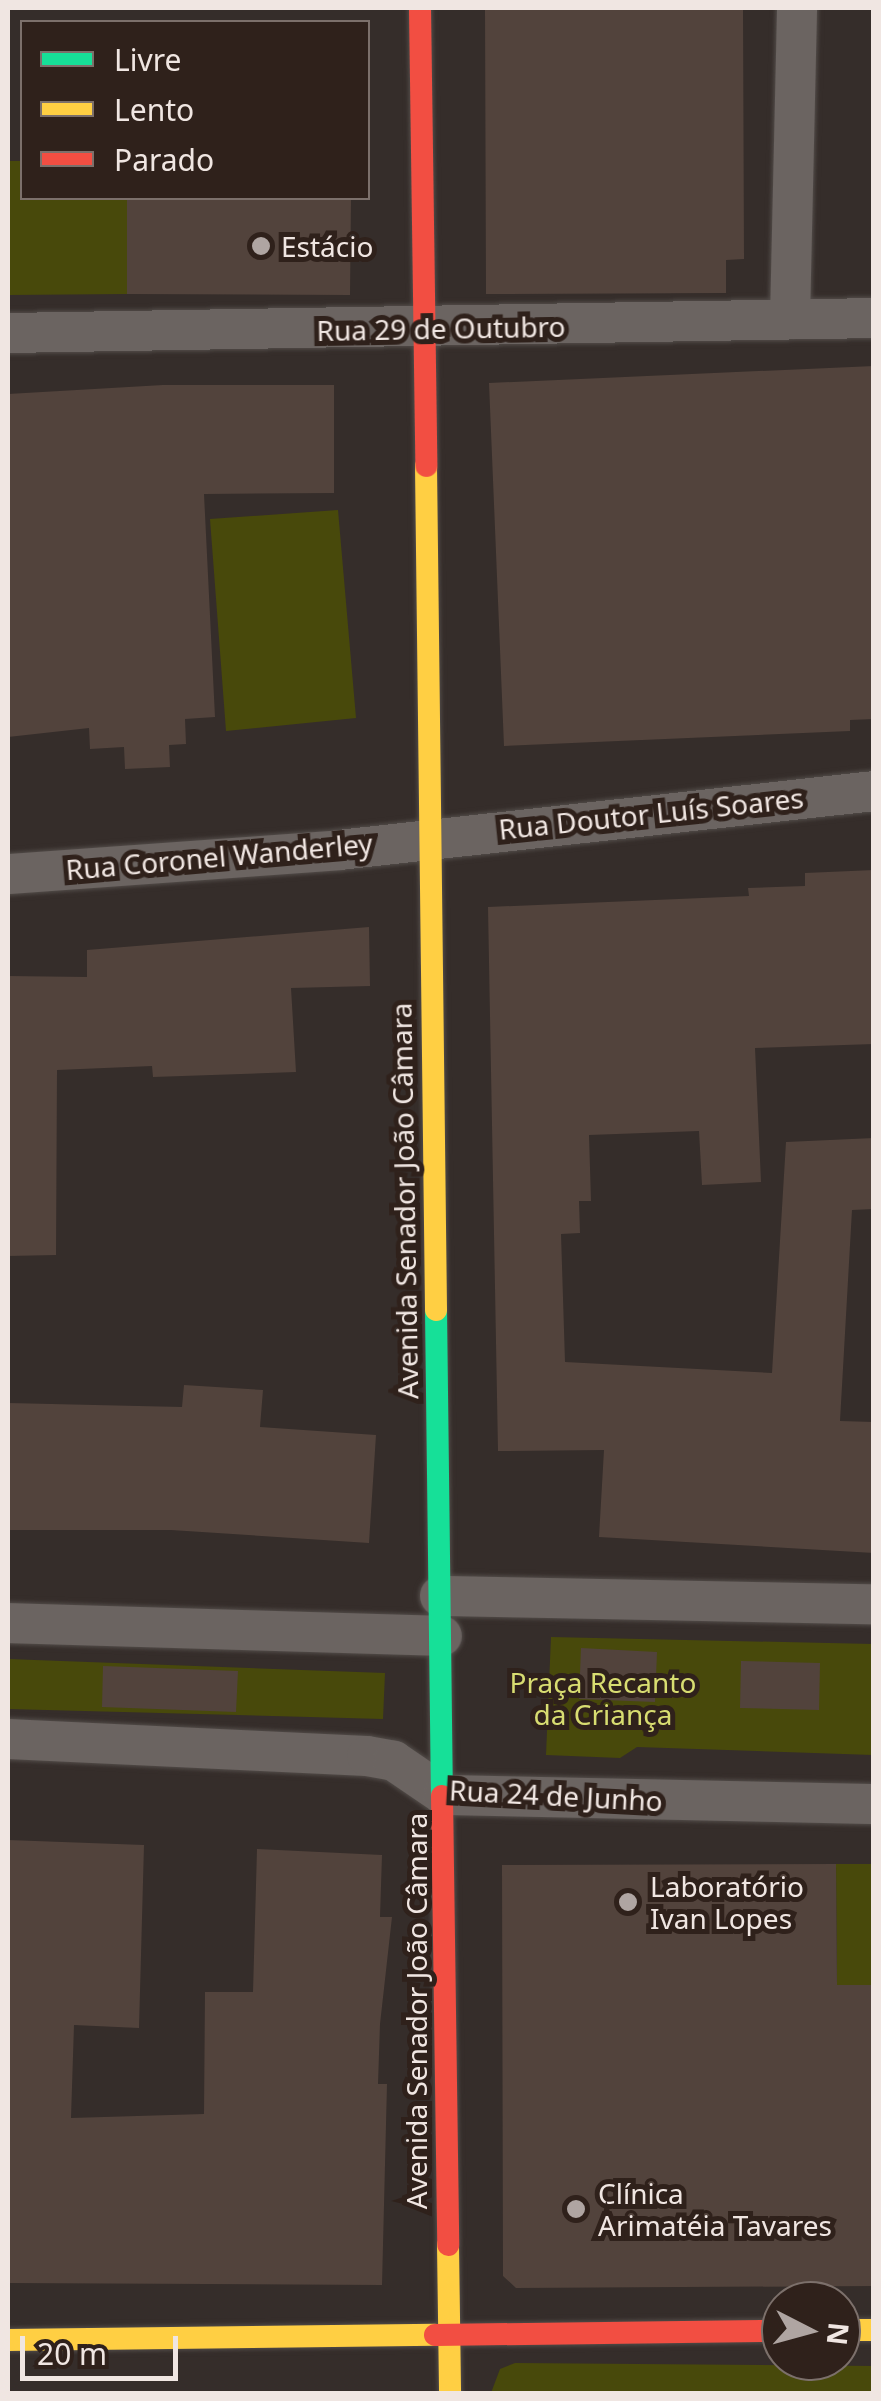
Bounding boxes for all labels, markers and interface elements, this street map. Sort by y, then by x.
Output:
legend [20,20,370,200]
text: Livre [114,39,181,80]
text: Lento [114,89,194,130]
text: Parado [114,139,214,180]
place label: Estácio [281,229,373,263]
marker: Estácio [250,235,272,257]
street label: Rua 29 de Outubro [316,309,566,347]
street label: Rua Doutor Luís Soares [497,780,805,846]
street label: Rua Coronel Wanderley [64,826,374,886]
street label: Avenida Senador João Câmara [384,1003,424,1399]
park label: Praça Recanto da Criança [510,1665,696,1731]
street label: Rua 24 de Junho [448,1773,664,1817]
street label: Avenida Senador João Câmara [399,1813,433,2209]
place label: Laboratório Ivan Lopes [650,1869,804,1935]
marker: Laboratório Ivan Lopes [615,1889,641,1915]
place label: Clínica Arimatéia Tavares [598,2176,832,2242]
marker: Clínica Arimatéia Tavares [563,2196,589,2222]
north arrow [761,2281,861,2381]
scale bar [25,2316,182,2378]
text: N [819,2321,859,2347]
text: 20 m [37,2333,107,2374]

